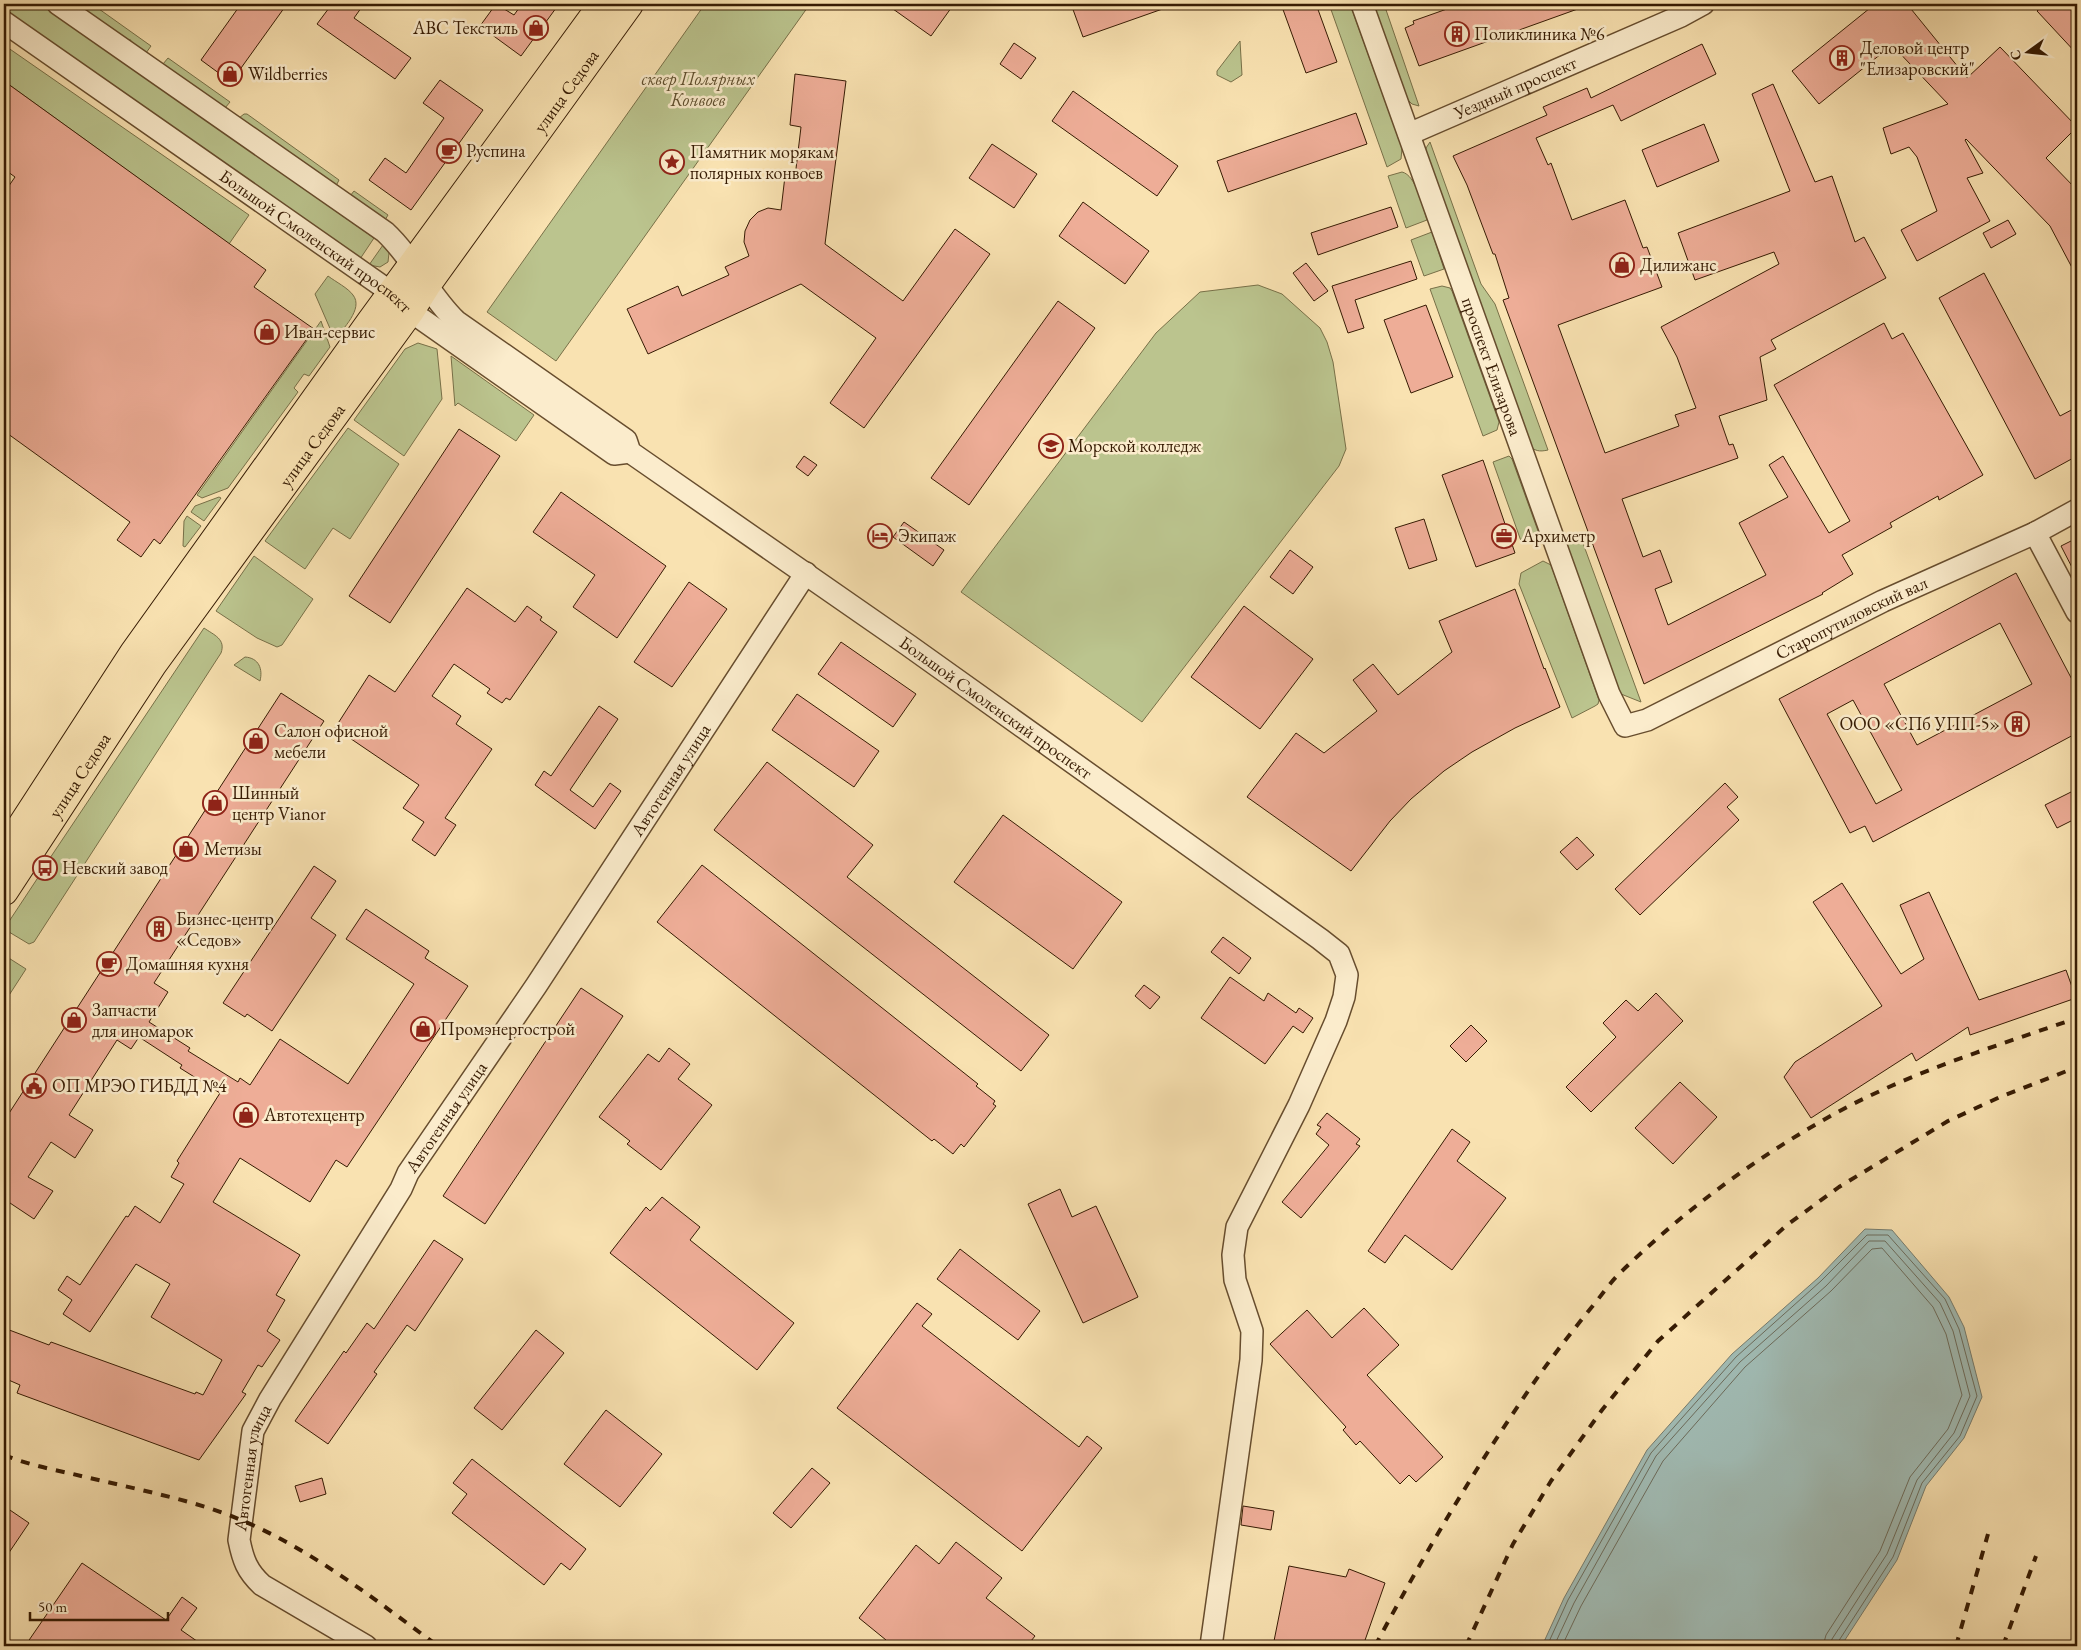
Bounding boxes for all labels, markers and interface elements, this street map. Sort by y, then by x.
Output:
shop icon: ABC Текстиль [523,15,549,41]
place label: ABC Текстиль [412,16,518,39]
building icon: Поликлиника №6 [1444,21,1470,47]
place label: Поликлиника №6 [1474,22,1605,45]
north arrow [2004,28,2054,78]
place label: Деловой центр "Елизаровский" [1860,36,1975,80]
street label: улица Седова [528,44,604,137]
building icon: Деловой центр "Елизаровский" [1829,45,1855,71]
text: С [2005,48,2025,62]
street label: Уездный проспект [1449,50,1581,124]
shop icon: Wildberries [217,61,243,87]
place label: Wildberries [248,62,328,85]
park label: сквер Полярных Конвоев [641,67,756,111]
cafe icon: Руспина [436,138,462,164]
place label: Руспина [466,139,526,162]
place label: Памятник морякам полярных конвоев [690,140,835,184]
place icon: Памятник морякам полярных конвоев [659,149,685,175]
street label: Большой Смоленский проспект [215,164,418,318]
shop icon: Дилижанс [1609,252,1635,278]
place label: Дилижанс [1640,253,1717,276]
street label: проспект Елизарова [1457,294,1528,439]
shop icon: Иван-сервис [254,319,280,345]
place label: Иван-сервис [284,320,375,343]
street label: улица Седова [274,398,350,491]
school or university icon: Морской колледж [1038,433,1064,459]
place label: Морской колледж [1068,434,1202,457]
hotel icon: Экипаж [867,523,893,549]
office icon: Архиметр [1491,523,1517,549]
place label: Экипаж [898,524,957,547]
place label: Архиметр [1521,524,1595,547]
street label: Старопутиловский вал [1771,571,1931,664]
street label: Большой Смоленский проспект [895,631,1097,784]
building icon: ООО «СПб УПП-5» [2004,711,2030,737]
place label: ООО «СПб УПП-5» [1839,712,2000,735]
place label: Салон офисной мебели [274,719,389,763]
street label: Автогенная улица [625,719,716,841]
street label: улица Седова [43,728,116,822]
shop icon: Салон офисной мебели [243,728,269,754]
place label: Шинный центр Vianor [232,781,326,825]
shop icon: Шинный центр Vianor [202,790,228,816]
shop icon: Метизы [173,836,199,862]
place label: Метизы [204,837,262,860]
bus stop icon: Невский завод [32,855,58,881]
place label: Невский завод [62,856,168,879]
place label: Бизнес-центр «Седов» [176,907,274,951]
building icon: Бизнес-центр «Седов» [146,916,172,942]
cafe icon: Домашняя кухня [96,951,122,977]
place label: Домашняя кухня [126,952,249,975]
place label: Запчасти для иномарок [92,998,194,1042]
shop icon: Запчасти для иномарок [61,1007,87,1033]
shop icon: Промэнергострой [410,1016,436,1042]
place label: Промэнергострой [440,1017,576,1040]
street label: Автогенная улица [399,1056,492,1178]
public building icon: ОП МРЭО ГИБДД №4 [21,1073,47,1099]
place label: ОП МРЭО ГИБДД №4 [52,1074,227,1097]
shop icon: Автотехцентр [233,1102,259,1128]
place label: Автотехцентр [263,1103,365,1126]
street label: Автогенная улица [228,1399,277,1533]
scale bar [30,1590,168,1622]
text: 50 m [38,1597,67,1616]

